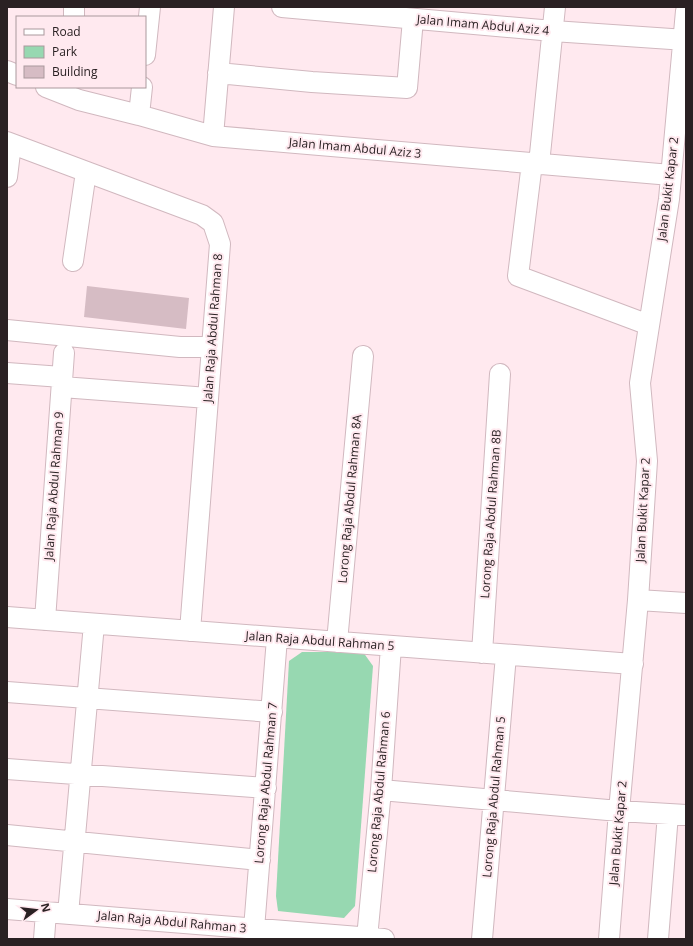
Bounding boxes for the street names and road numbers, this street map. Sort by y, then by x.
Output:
street label: Jalan Imam Abdul Aziz 4 [415,10,550,39]
street label: Jalan Imam Abdul Aziz 3 [287,133,422,162]
street label: Jalan Bukit Kapar 2 [653,136,682,243]
street label: Jalan Raja Abdul Rahman 8 [199,253,226,404]
street label: Jalan Raja Abdul Rahman 9 [40,411,67,562]
street label: Lorong Raja Abdul Rahman 8A [334,413,365,584]
street label: Lorong Raja Abdul Rahman 8B [476,429,505,599]
street label: Jalan Bukit Kapar 2 [631,457,654,564]
street label: Jalan Raja Abdul Rahman 5 [244,627,395,654]
street label: Lorong Raja Abdul Rahman 7 [250,701,281,864]
street label: Lorong Raja Abdul Rahman 6 [363,710,394,873]
street label: Lorong Raja Abdul Rahman 5 [478,715,509,878]
street label: Jalan Bukit Kapar 2 [604,780,631,887]
street label: Jalan Raja Abdul Rahman 3 [96,906,247,936]

